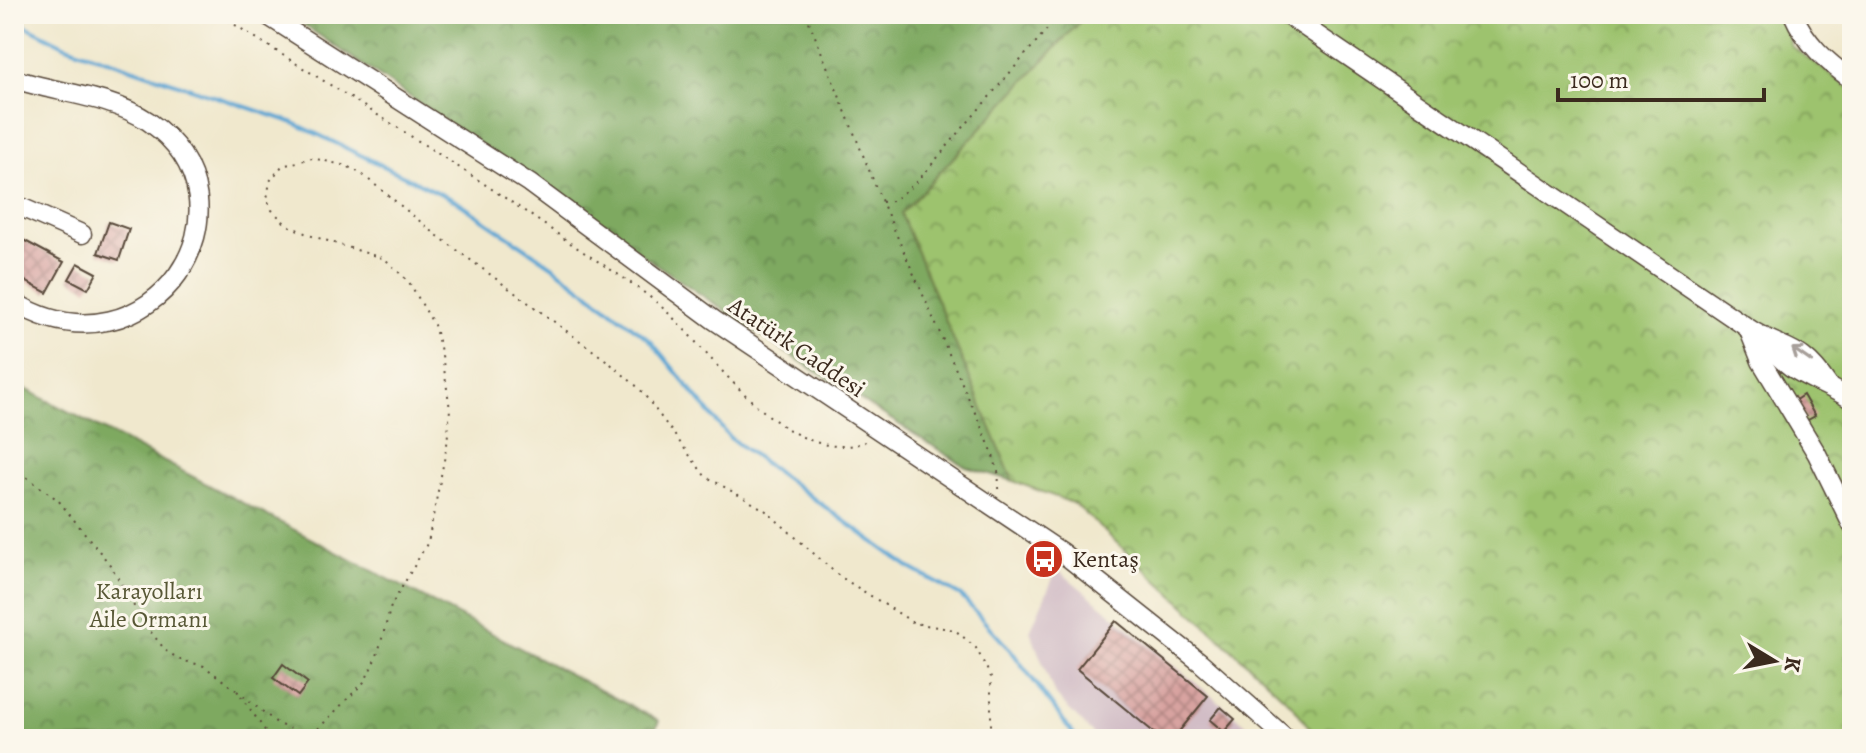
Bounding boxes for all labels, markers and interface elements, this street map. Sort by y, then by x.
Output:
scale bar [1558,52,1764,102]
text: 100 m [1570,64,1629,96]
street label: Atatürk Caddesi [721,289,872,405]
one-way arrow [1791,347,1813,364]
bus stop icon: Kentaş [1023,538,1065,580]
place label: Kentaş [1072,543,1139,575]
park label: Karayolları Aile Ormanı [89,575,208,635]
north arrow [1734,621,1814,701]
text: K [1777,655,1809,675]

